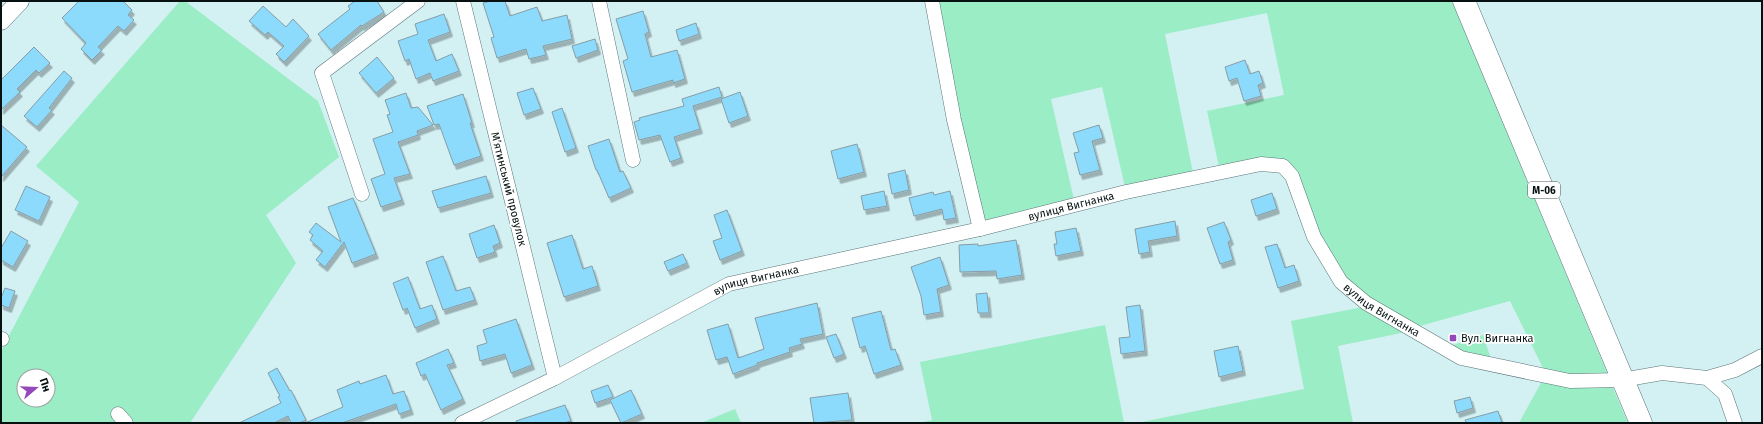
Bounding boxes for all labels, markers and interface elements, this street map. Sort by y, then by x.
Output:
street label: Мʼятинський провулок [488,131,529,248]
road number: М-06 [1528,182,1560,198]
street label: вулиця Вигнанка [1027,189,1116,224]
street label: вулиця Вигнанка [711,263,800,298]
street label: вулиця Вигнанка [1341,281,1422,340]
place label: Вул. Вигнанка [1461,332,1533,345]
marker: Вул. Вигнанка [1448,333,1458,343]
north arrow [16,368,56,408]
text: Пн [37,376,53,394]

